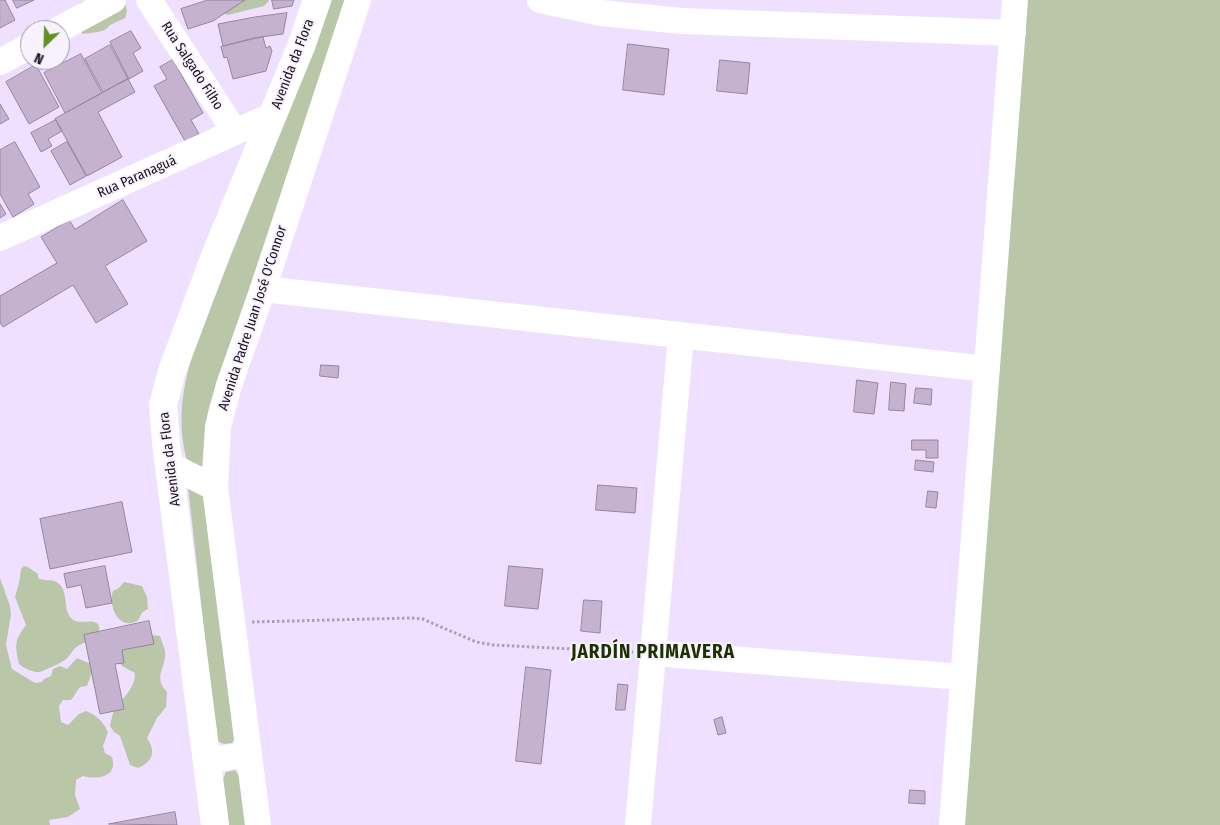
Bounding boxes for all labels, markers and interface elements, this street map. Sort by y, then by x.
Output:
street label: Avenida da Flora [268,17,318,111]
street label: Rua Salgado Filho [157,19,227,113]
north arrow [20,20,70,70]
text: N [32,49,46,68]
street label: Rua Paranaguá [95,152,179,202]
street label: Avenida Padre Juan José O'Connor [215,223,291,413]
street label: Avenida da Flora [156,411,184,507]
district label: JARDÍN PRIMAVERA [569,642,737,664]

